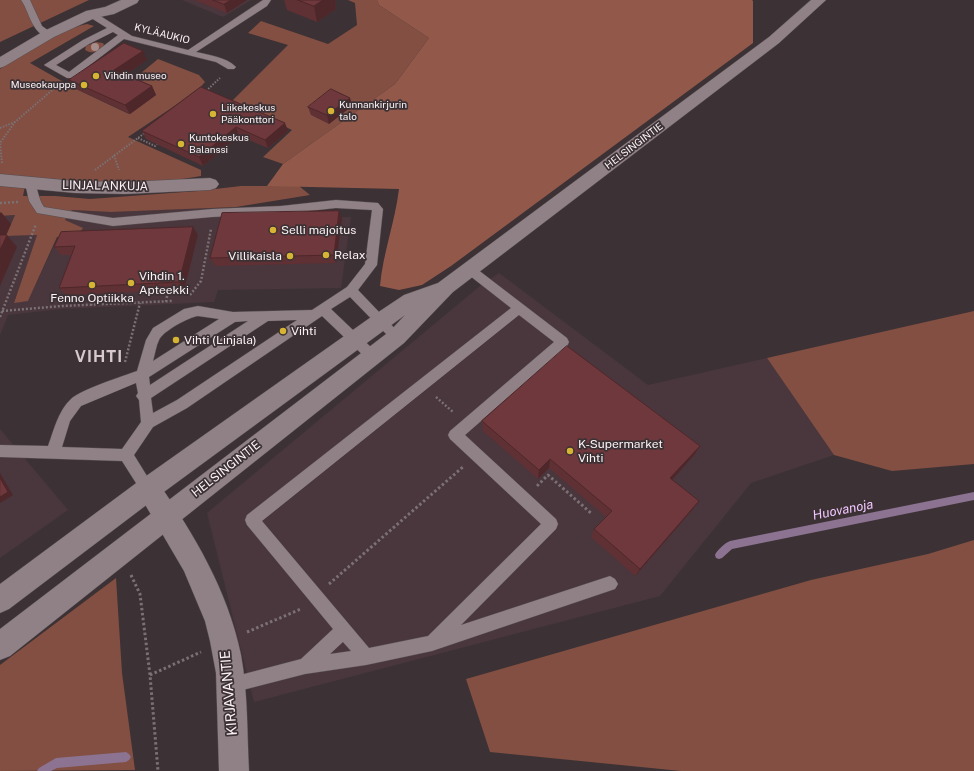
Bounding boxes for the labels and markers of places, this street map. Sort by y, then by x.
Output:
place label: Vihdin museo [104,70,167,82]
marker: Vihdin museo [91,71,101,81]
place label: Museokauppa [11,79,76,91]
marker: Museokauppa [79,80,89,90]
place label: Kunnankirjurin talo [339,99,407,122]
place label: Liikekeskus Pääkonttori [221,102,275,126]
marker: Kunnankirjurin talo [326,106,336,116]
marker: Liikekeskus Pääkonttori [208,109,218,119]
place label: Kuntokeskus Balanssi [189,132,249,156]
marker: Kuntokeskus Balanssi [176,139,186,149]
place label: Selli majoitus [281,223,356,237]
marker: Selli majoitus [268,225,278,235]
place label: Relax [334,248,366,262]
place label: Villikaisla [228,249,282,263]
marker: Relax [321,250,331,260]
marker: Villikaisla [285,251,295,261]
place label: Vihdin 1. Apteekki [139,269,189,297]
marker: Vihdin 1. Apteekki [126,278,136,288]
marker: Fenno Optiikka [87,280,97,290]
place label: Fenno Optiikka [50,291,134,305]
place label: Vihti [291,324,316,338]
marker: Vihti [278,326,288,336]
place label: Vihti (Linjala) [184,333,257,347]
marker: Vihti (Linjala) [171,335,181,345]
place label: K-Supermarket Vihti [578,437,663,465]
marker: K-Supermarket Vihti [565,446,575,456]

